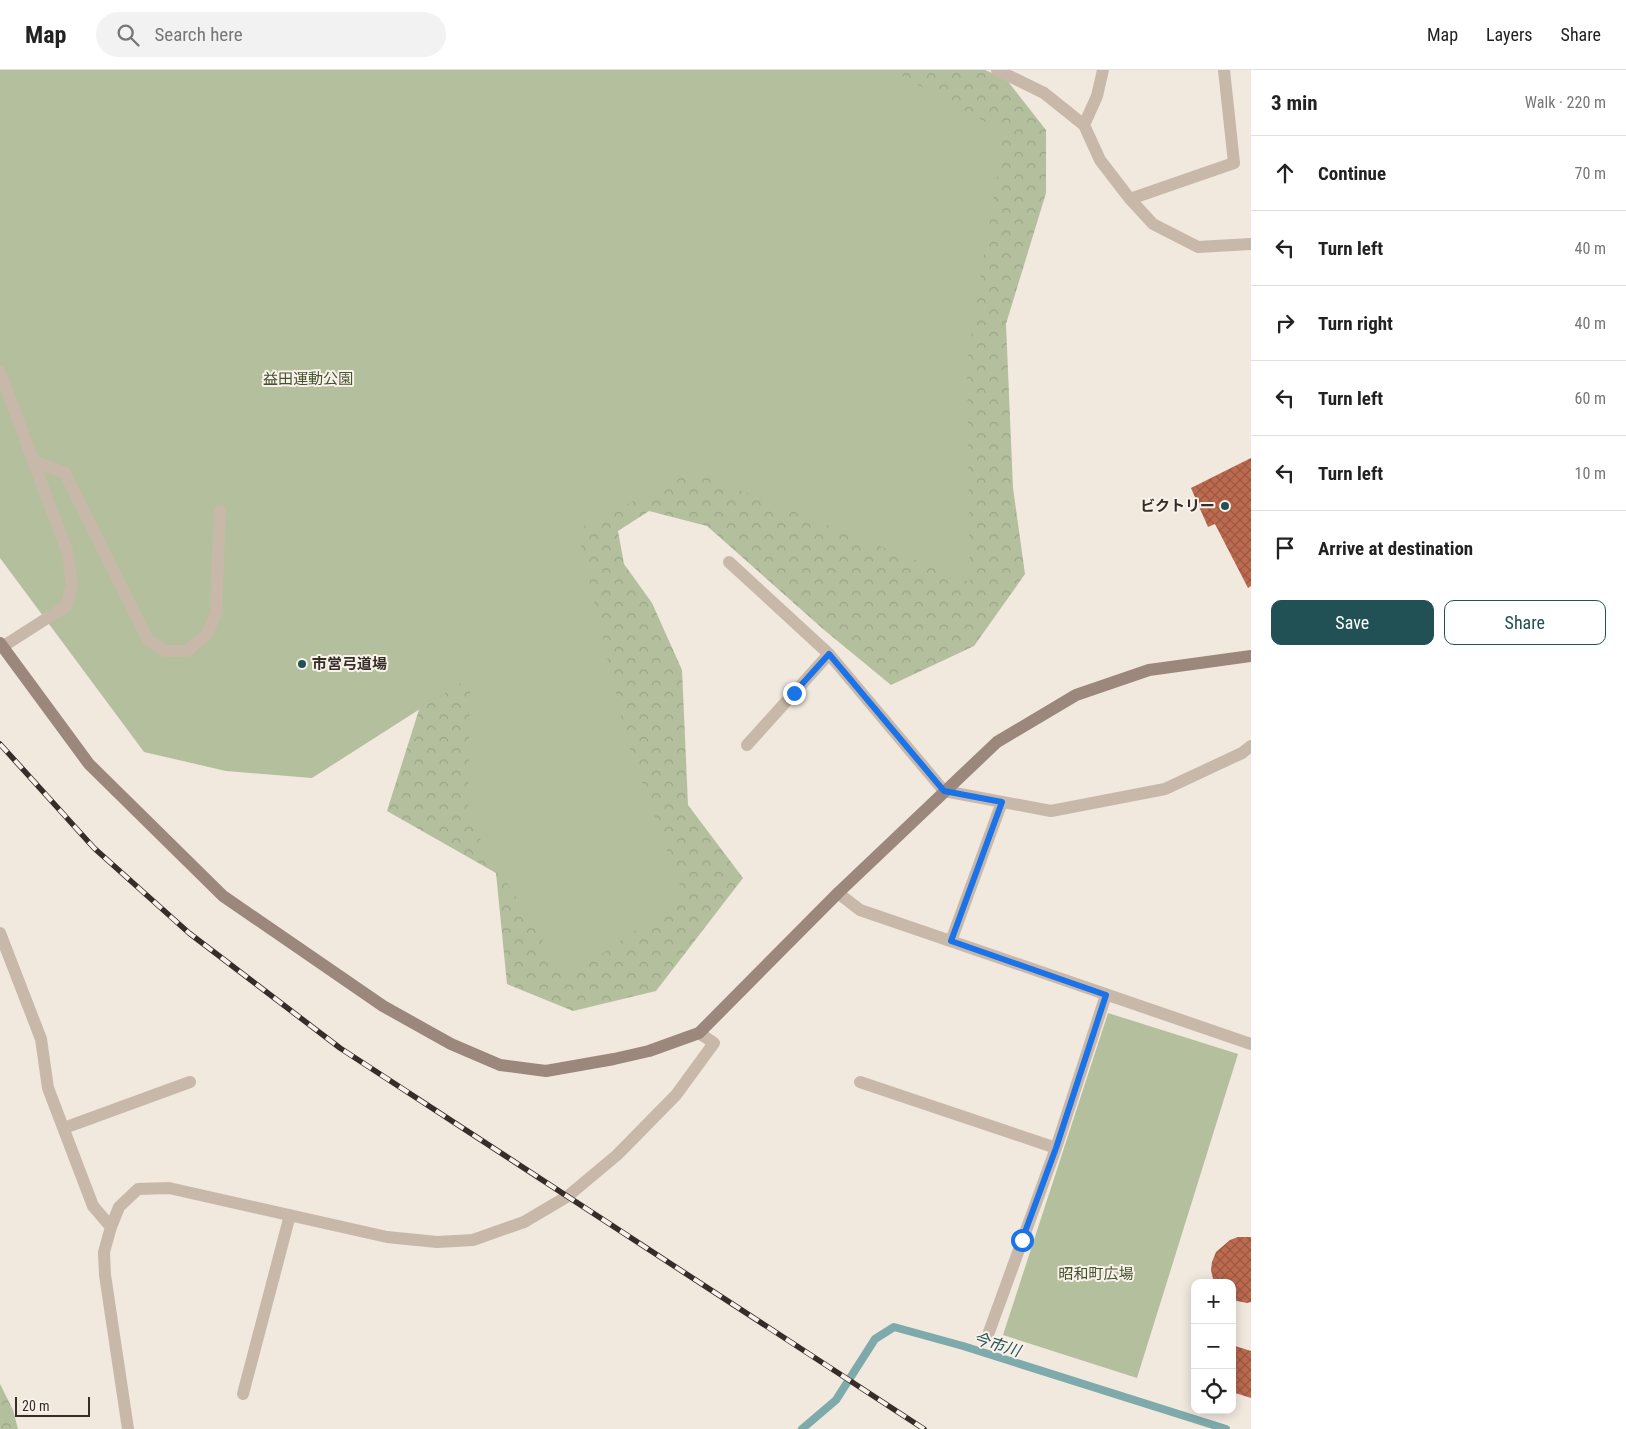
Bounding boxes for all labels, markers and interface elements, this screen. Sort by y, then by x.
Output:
search box [96,12,446,57]
text: Map [25,21,66,49]
icon: search [114,21,142,49]
text: Search here [154,23,243,46]
text: Map [1427,24,1458,45]
text: Layers [1486,24,1533,45]
text: Share [1561,24,1601,45]
text: 3 min [1271,91,1318,115]
text: Walk · 220 m [1525,93,1606,112]
icon: ahead [1271,159,1299,187]
text: Continue [1318,162,1386,185]
text: 70 m [1574,164,1606,183]
icon: left [1271,234,1299,262]
text: Turn left [1318,237,1383,260]
text: 40 m [1574,239,1606,258]
icon: right [1271,309,1299,337]
text: Turn right [1318,312,1393,335]
text: 40 m [1574,314,1606,333]
park label: 益田運動公園 [263,370,353,388]
icon: left [1271,384,1299,412]
text: Turn left [1318,387,1383,410]
text: 60 m [1574,389,1606,408]
icon: left [1271,459,1299,487]
text: Turn left [1318,462,1383,485]
text: 10 m [1574,464,1606,483]
place label: ビクトリー [1140,497,1215,515]
marker: ビクトリー [1219,500,1231,512]
icon: arrive [1271,534,1299,562]
text: Arrive at destination [1318,537,1473,560]
button: Save [1271,600,1434,645]
button: Share [1444,600,1606,645]
place label: 市営弓道場 [312,655,387,673]
marker: 市営弓道場 [296,658,308,670]
route end [783,682,806,705]
route start [1011,1229,1034,1252]
park label: 昭和町広場 [1058,1265,1134,1283]
map controls [1191,1279,1236,1414]
button: + [1191,1279,1236,1324]
button: − [1191,1324,1236,1369]
water label: 今市川 [971,1328,1024,1361]
button: locate [1191,1369,1236,1414]
scale bar [15,1394,90,1417]
text: 20 m [22,1398,50,1414]

